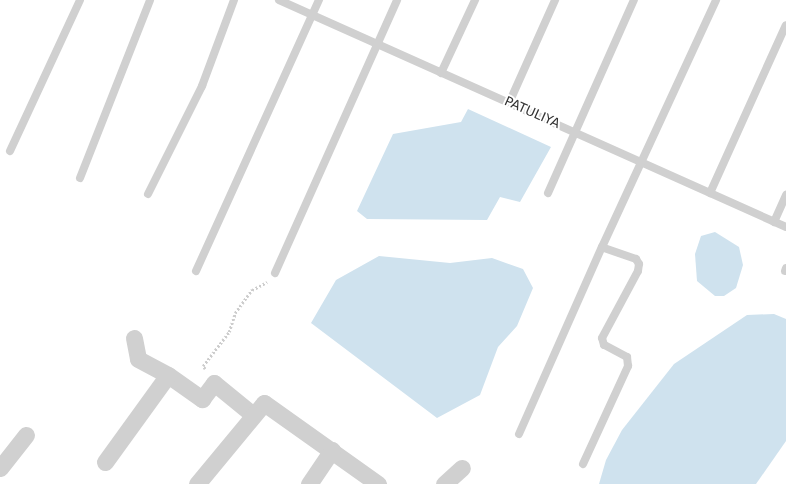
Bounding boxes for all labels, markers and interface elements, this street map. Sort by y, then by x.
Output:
street label: PATULIYA [502,94,562,132]

